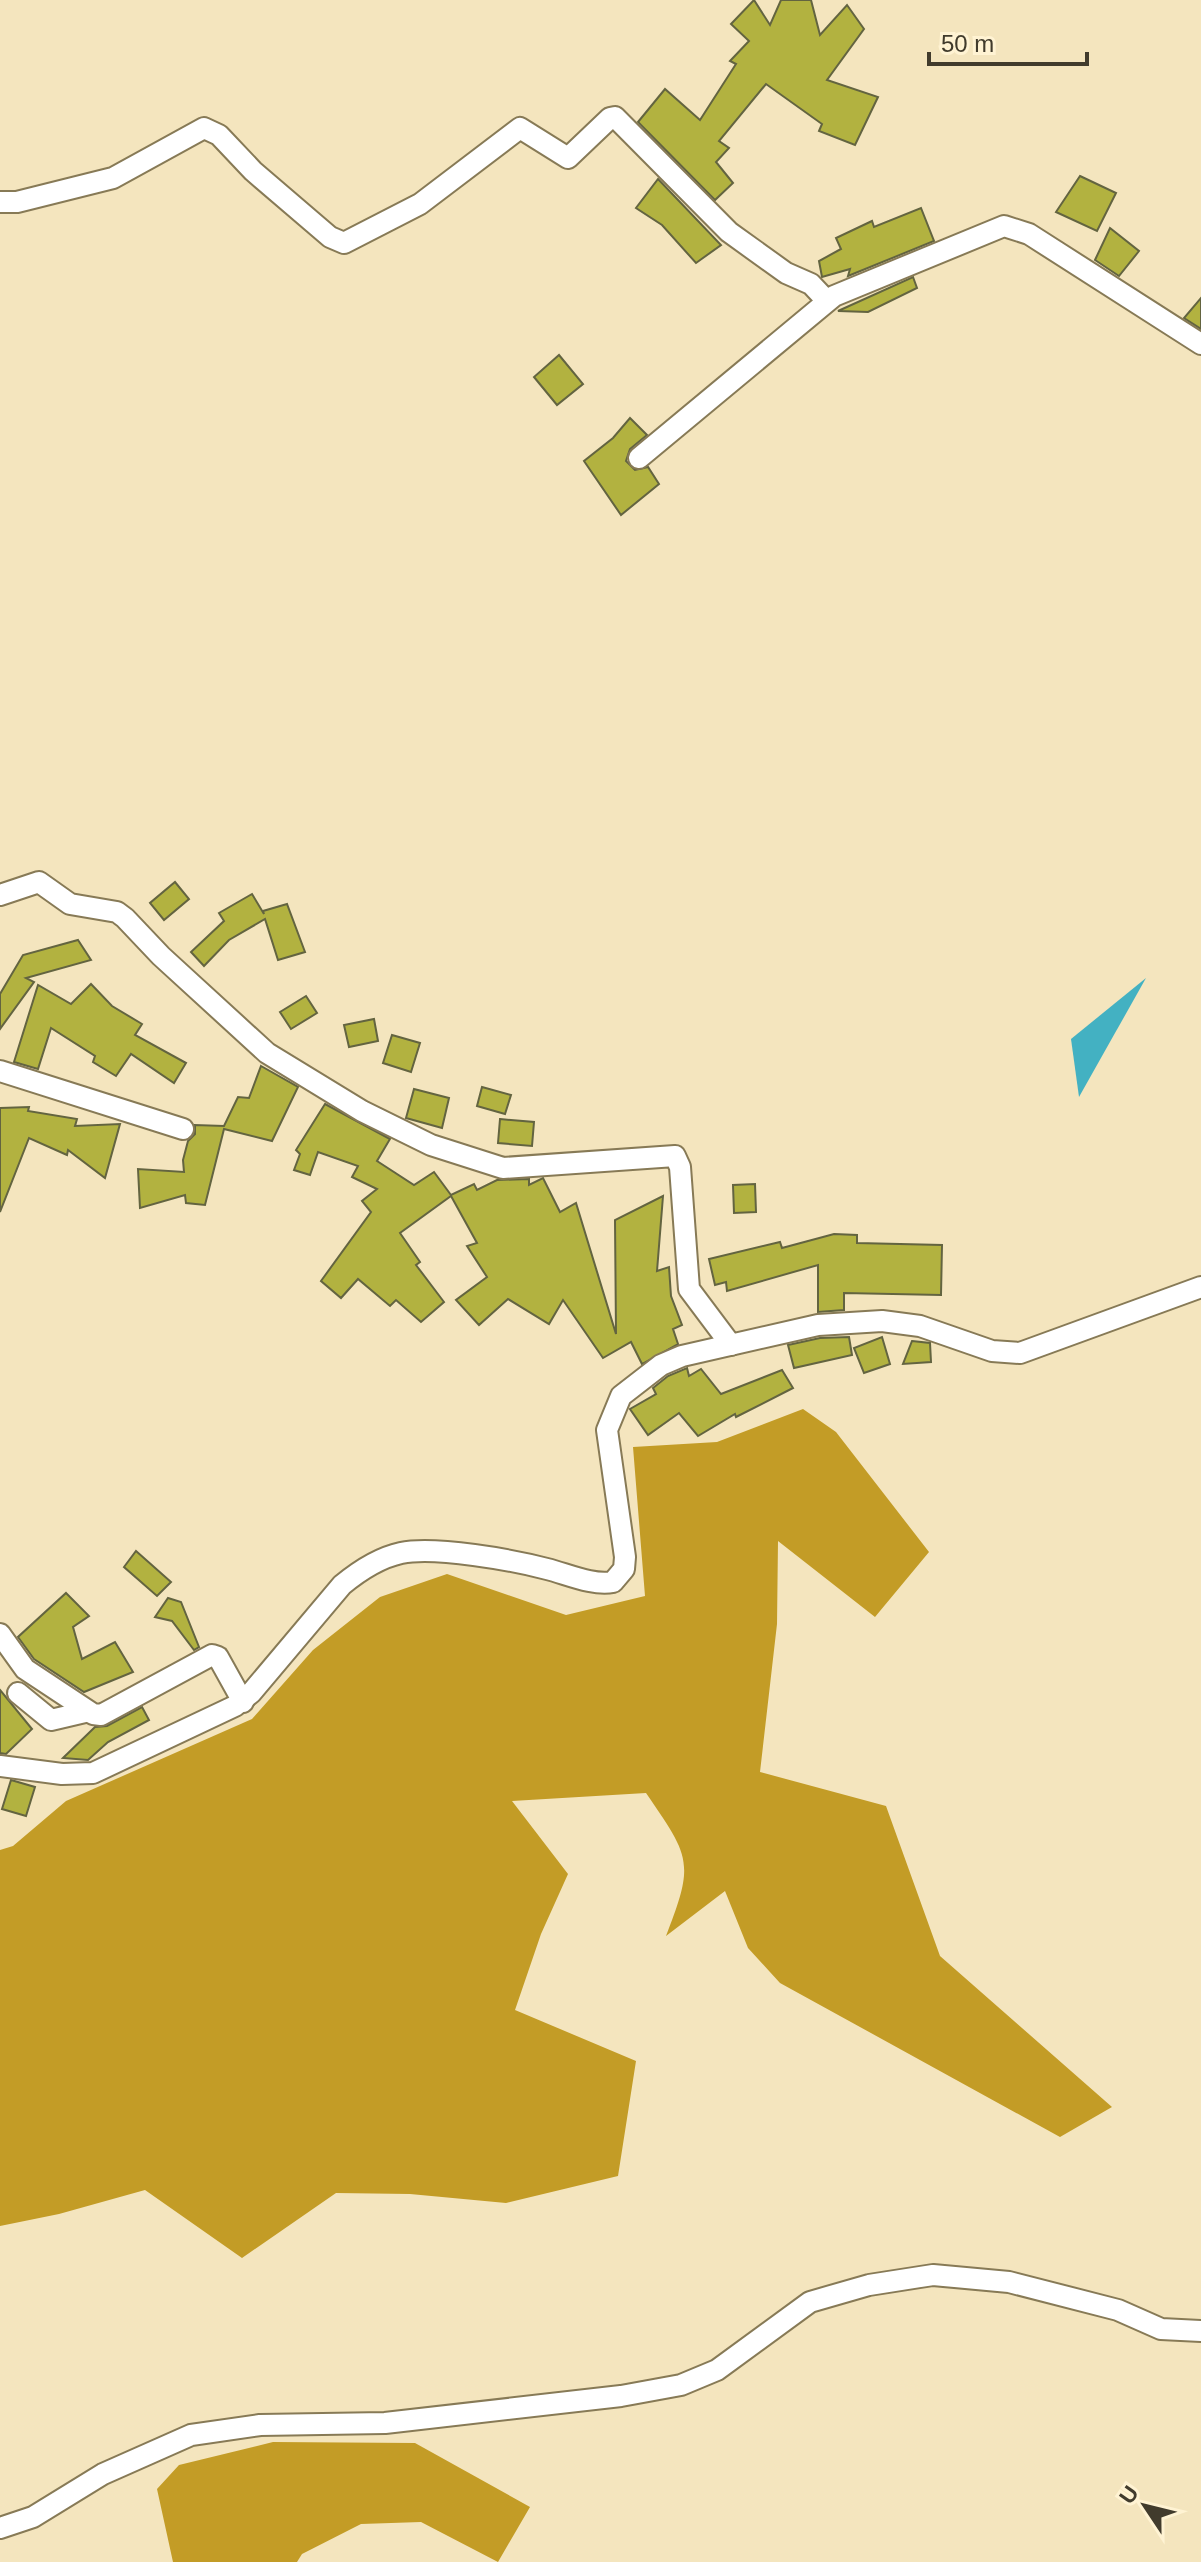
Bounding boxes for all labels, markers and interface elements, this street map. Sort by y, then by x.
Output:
scale bar [929,16,1087,66]
text: 50 m [941,30,994,57]
north arrow [1105,2466,1185,2546]
text: U [1114,2481,1144,2508]

